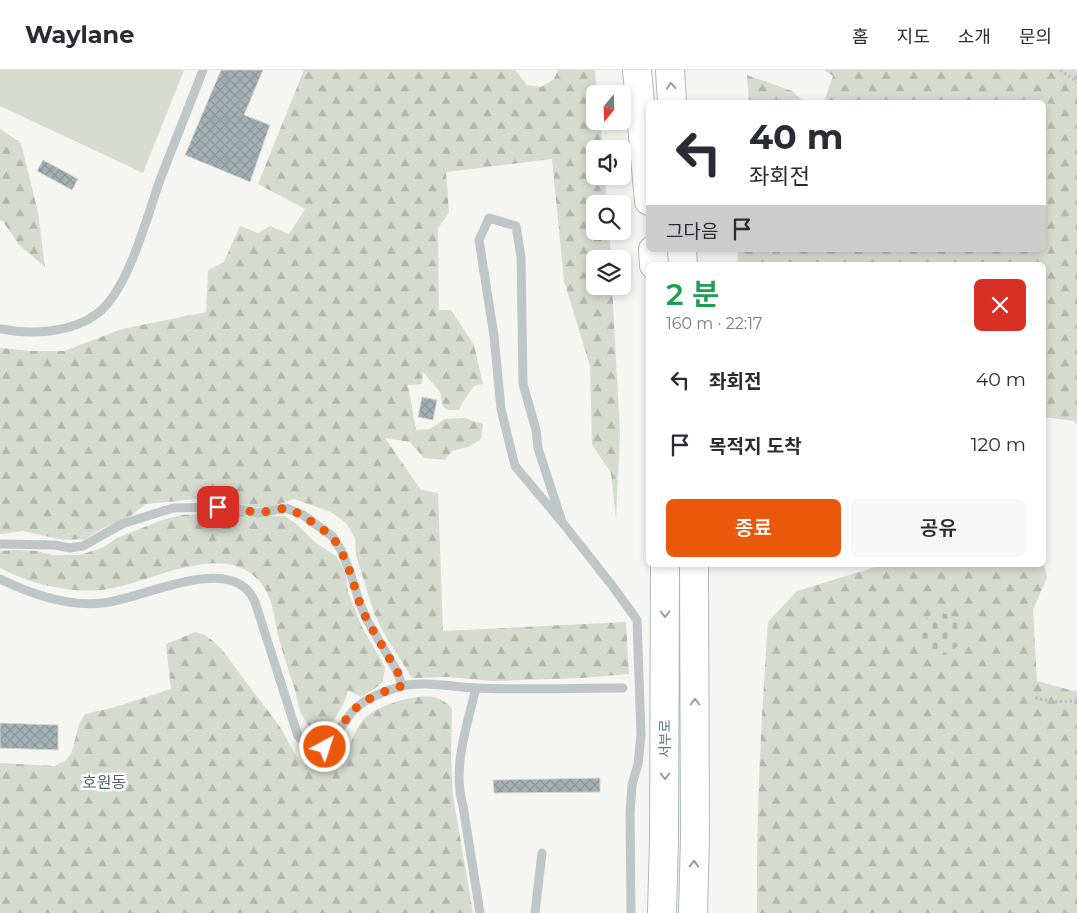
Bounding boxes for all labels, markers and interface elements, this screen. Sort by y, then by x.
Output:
text: Waylane [25,20,134,49]
text: 홈 [852,26,869,48]
text: 지도 [897,26,930,48]
text: 소개 [958,26,991,48]
text: 문의 [1019,26,1052,48]
one-way arrow [665,82,676,90]
north arrow [586,85,631,130]
map controls [586,85,631,295]
text: 40 m [749,115,844,158]
icon: left [666,120,731,185]
button: sound [586,140,631,185]
text: 좌회전 [749,163,810,190]
button: search [586,195,631,240]
icon: arrive [728,215,756,243]
text: 그다음 [666,220,718,243]
button: layers [586,250,631,295]
text: 2 분 [666,276,719,313]
button: close [974,279,1026,331]
text: 160 m · 22:17 [666,314,762,333]
icon: left [666,366,694,394]
text: 40 m [976,368,1026,391]
text: 좌회전 [709,370,761,393]
icon: arrive [666,431,694,459]
text: 120 m [971,433,1026,456]
text: 목적지 도착 [709,435,802,458]
pin [197,486,239,528]
icon: arrive [204,493,232,521]
button: 종료 [666,499,841,557]
button: 공유 [851,499,1026,557]
one-way arrow [660,610,670,618]
one-way arrow [690,698,700,706]
position arrow [298,720,350,772]
street label: 서부로 [656,720,674,758]
one-way arrow [660,772,670,780]
district label: 호원동 [82,773,126,792]
one-way arrow [689,860,700,868]

